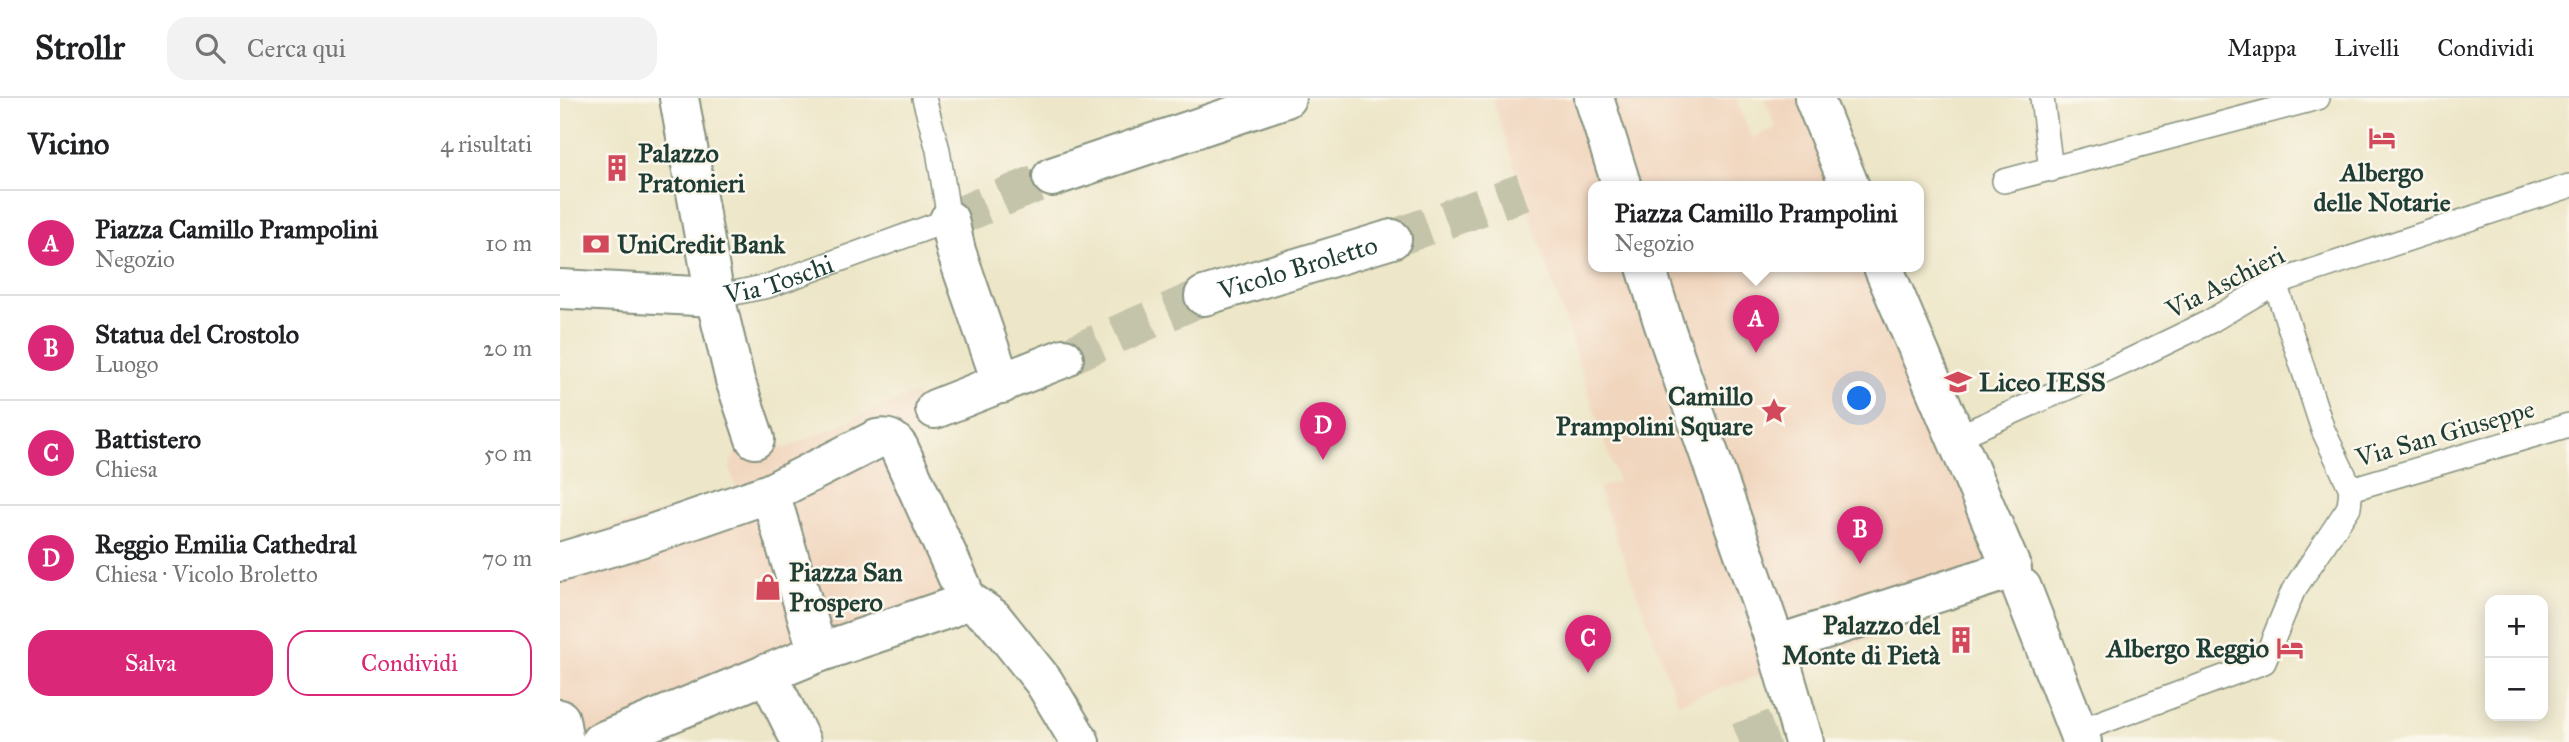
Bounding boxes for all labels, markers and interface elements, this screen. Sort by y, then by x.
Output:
search box [167,17,657,80]
text: Strollr [35,28,125,68]
icon: search [191,29,229,67]
text: Cerca qui [247,32,346,64]
text: Mappa [2227,33,2296,63]
text: Livelli [2334,33,2399,63]
text: Condividi [2437,33,2534,63]
hotel icon: Albergo delle Notarie [2367,123,2397,153]
text: Vicino [28,126,109,162]
text: 4 risultati [440,130,532,158]
place label: Palazzo Pratonieri [638,137,746,199]
building icon: Palazzo Pratonieri [602,153,632,183]
place label: Albergo delle Notarie [2314,156,2451,218]
popup [1588,181,1924,272]
text: Piazza Camillo Prampolini [1614,197,1898,229]
text: Piazza Camillo Prampolini [95,213,378,245]
place label: UniCredit Bank [617,228,786,260]
street label: Vicolo Broletto [1213,228,1381,307]
text: A [43,229,59,257]
text: 10 m [485,229,532,257]
bank icon: UniCredit Bank [581,229,611,259]
text: Negozio [1614,229,1694,257]
street label: Via Aschieri [2159,238,2290,326]
text: Negozio [95,245,175,273]
street label: Via Toschi [720,248,838,311]
pin: A [1733,295,1779,353]
text: Statua del Crostolo [95,318,299,350]
text: B [43,334,59,362]
text: 20 m [483,334,532,362]
text: Luogo [95,350,159,378]
place label: Liceo IESS [1979,366,2106,398]
school or university icon: Liceo IESS [1943,367,1973,397]
place label: Camillo Prampolini Square [1556,380,1753,442]
your location [1842,381,1876,415]
street label: Via San Giuseppe [2351,392,2538,474]
place icon: Camillo Prampolini Square [1759,396,1789,426]
pin: D [1300,402,1346,460]
text: Battistero [95,423,201,455]
text: C [43,439,59,467]
text: 50 m [484,439,532,467]
text: Chiesa [95,455,157,483]
pin: B [1837,506,1883,564]
text: Reggio Emilia Cathedral [95,528,356,560]
text: D [42,544,60,572]
text: 70 m [482,544,532,572]
place label: Piazza San Prospero [789,556,903,618]
text: Chiesa · Vicolo Broletto [95,560,318,588]
shop icon: Piazza San Prospero [753,572,783,602]
map controls [2485,595,2548,721]
button: + [2485,595,2548,658]
place label: Palazzo del Monte di Pietà [1782,609,1941,671]
pin: C [1565,615,1611,673]
building icon: Palazzo del Monte di Pietà [1946,625,1976,655]
button: Salva [28,630,273,696]
button: Condividi [287,630,532,696]
place label: Albergo Reggio [2105,632,2269,665]
hotel icon: Albergo Reggio [2275,633,2305,663]
button: − [2485,658,2548,721]

